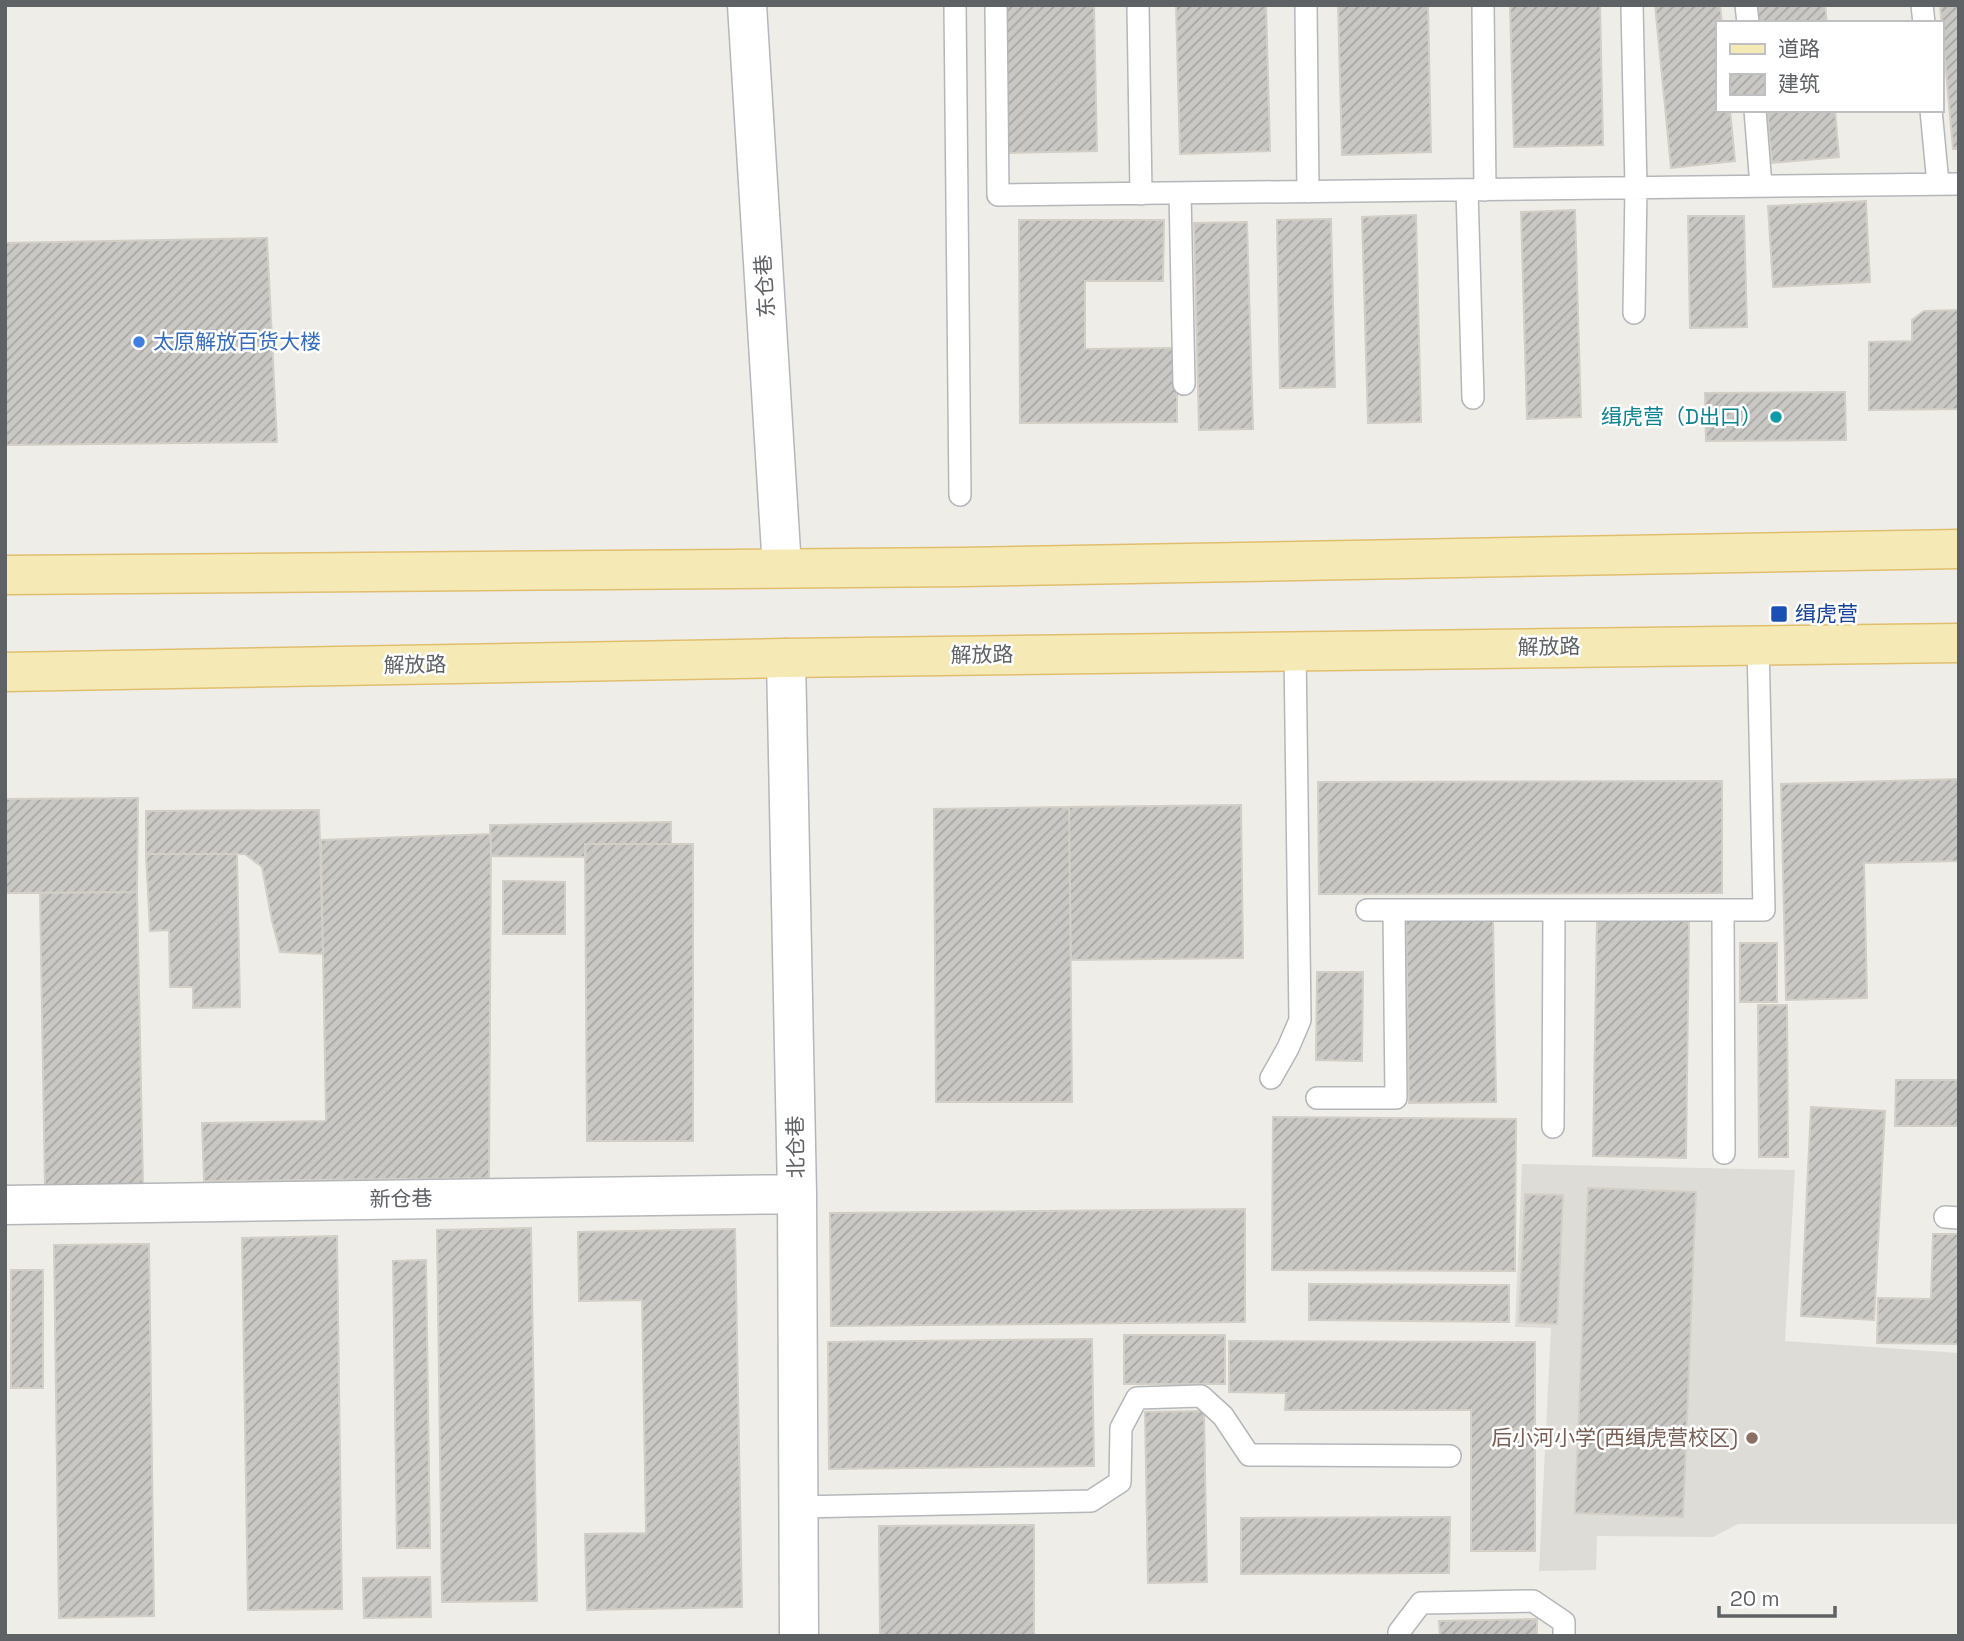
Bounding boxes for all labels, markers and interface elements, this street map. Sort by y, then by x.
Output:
legend [1716,21,1943,112]
text: 道路 [1778,35,1820,62]
text: 建筑 [1778,70,1820,97]
street label: 东仓巷 [749,254,780,318]
place label: 太原解放百货大楼 [153,328,321,355]
marker: 太原解放百货大楼 [131,334,147,350]
place label: 缉虎营（D出口） [1601,403,1762,430]
marker: 缉虎营（D出口） [1768,409,1784,425]
place label: 缉虎营 [1795,600,1858,627]
marker: 缉虎营 [1769,604,1789,624]
street label: 解放路 [1517,632,1581,661]
street label: 解放路 [950,640,1014,669]
street label: 解放路 [383,650,447,679]
street label: 北仓巷 [781,1115,810,1179]
street label: 新仓巷 [369,1184,433,1213]
place label: 后小河小学(西缉虎营校区) [1491,1424,1738,1451]
marker: 后小河小学(西缉虎营校区) [1744,1430,1760,1446]
scale bar [1719,1574,1834,1618]
text: 20 m [1730,1585,1780,1612]

